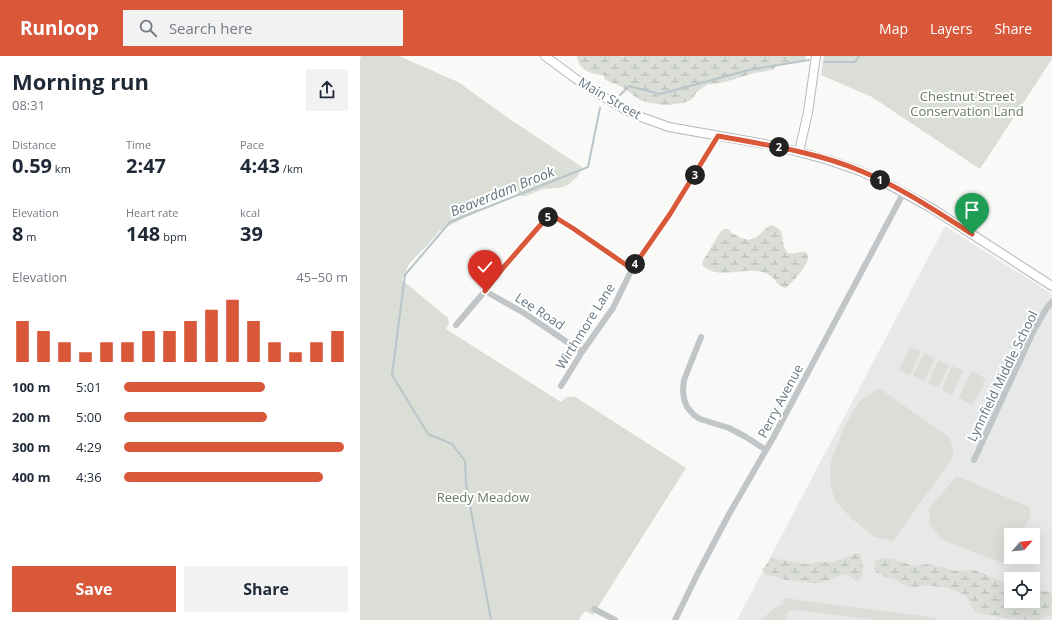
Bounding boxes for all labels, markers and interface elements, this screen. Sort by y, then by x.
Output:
search box [123,10,403,46]
text: Runloop [20,15,99,41]
icon: search [137,17,159,39]
text: Search here [169,18,252,38]
text: Map [879,19,908,38]
text: Layers [930,19,972,38]
text: Share [994,19,1032,38]
text: Morning run [12,66,149,96]
button: share [306,69,348,111]
street label: Main Street [575,73,645,123]
park label: Chestnut Street Conservation Land [910,87,1024,120]
text: 08:31 [12,96,45,114]
text: Distance [12,137,56,152]
text: Time [126,137,151,152]
text: Pace [240,137,264,152]
pin: 2 [769,137,789,157]
text: 2 [776,139,782,154]
text: 0.59 [12,152,52,179]
text: 2:47 [126,152,166,179]
text: 4:43 [240,152,280,179]
text: km [52,161,71,176]
text: /km [280,161,303,176]
water label: Beaverdam Brook [447,161,558,221]
pin: 3 [685,165,705,185]
text: 3 [692,167,698,182]
pin: 1 [870,170,890,190]
text: 1 [877,172,883,187]
pin [955,193,989,234]
icon: arrive [961,199,983,221]
text: Elevation [12,205,59,220]
text: Heart rate [126,205,178,220]
text: kcal [240,205,260,220]
pin: 5 [538,207,558,227]
text: 5 [545,209,551,224]
text: 8 [12,220,23,247]
text: 148 [126,220,160,247]
text: 39 [240,220,263,247]
text: m [23,229,36,244]
text: bpm [160,229,187,244]
pin [468,250,502,291]
pin: 4 [625,254,645,274]
icon: check [474,256,496,278]
text: 4 [632,256,638,271]
text: Elevation [12,268,67,286]
text: 45–50 m [296,268,348,286]
street label: Wirthmore Lane [551,280,619,372]
street label: Lee Road [512,288,568,334]
street label: Lynnfield Middle School [962,307,1042,445]
street label: Perry Avenue [753,361,807,441]
text: 100 m [12,378,50,396]
text: 5:01 [76,378,102,396]
text: 200 m [12,408,50,426]
text: 5:00 [76,408,102,426]
text: 300 m [12,438,50,456]
text: 4:29 [76,438,102,456]
text: 400 m [12,468,50,486]
text: 4:36 [76,468,102,486]
park label: Reedy Meadow [437,488,529,506]
north arrow [1004,528,1040,564]
map controls [1004,528,1040,608]
button: Save [12,566,176,612]
button: Share [184,566,348,612]
button: locate [1004,572,1040,608]

